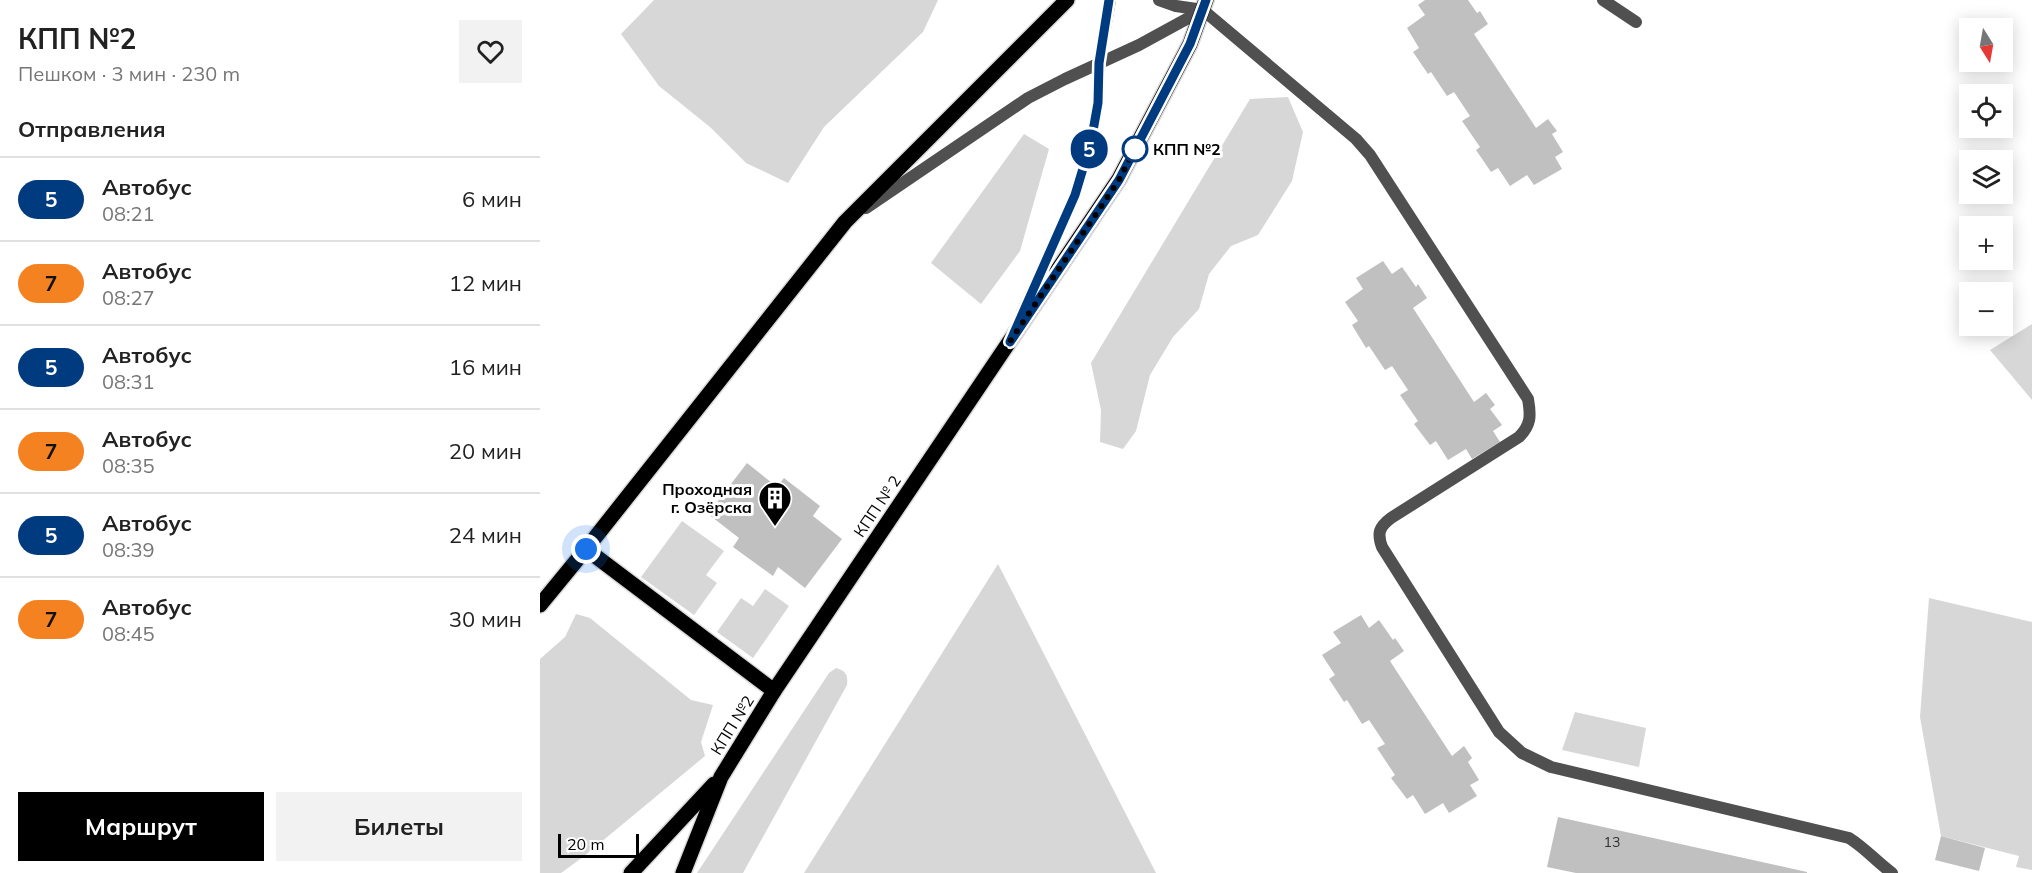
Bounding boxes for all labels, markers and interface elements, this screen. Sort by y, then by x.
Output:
north arrow [1959,18,2013,72]
map controls [1959,18,2013,336]
button: heart [459,20,522,83]
text: КПП №2 [18,21,136,56]
text: Пешком · 3 мин · 230 m [18,61,240,86]
button: locate [1959,84,2013,138]
text: Отправления [18,115,166,143]
line badge: 5 [1070,130,1108,168]
text: 5 [1083,136,1095,162]
marker: КПП №2 [1122,136,1148,162]
place label: КПП №2 [1153,139,1221,159]
button: layers [1959,150,2013,204]
text: Автобус [102,173,192,201]
text: 6 мин [462,185,522,213]
text: 5 [45,186,57,212]
text: 08:21 [102,201,155,226]
button: + [1959,216,2013,270]
text: Автобус [102,257,192,285]
text: 12 мин [449,269,522,297]
text: 7 [45,270,57,296]
button: − [1959,282,2013,336]
text: 08:27 [102,285,155,310]
text: Автобус [102,341,192,369]
text: 16 мин [449,353,522,381]
text: 5 [45,354,57,380]
text: 08:31 [102,369,155,394]
text: Автобус [102,425,192,453]
text: 20 мин [449,437,522,465]
text: 7 [45,438,57,464]
text: 08:35 [102,453,155,478]
street label: КПП № 2 [849,471,905,541]
place label: Проходная г. Озёрска [662,479,752,517]
building icon: Проходная г. Озёрска [757,480,793,527]
text: Автобус [102,509,192,537]
text: 24 мин [449,521,522,549]
text: 5 [45,522,57,548]
your location [571,534,601,564]
text: 08:39 [102,537,155,562]
text: Автобус [102,593,192,621]
text: 30 мин [449,605,522,633]
text: 7 [45,606,57,632]
text: 08:45 [102,621,155,646]
street label: КПП №2 [706,692,758,758]
button: Маршрут [18,792,264,861]
button: Билеты [276,792,522,861]
scale bar [558,831,639,858]
house number: 13 [1604,833,1620,851]
text: 20 m [567,834,604,854]

